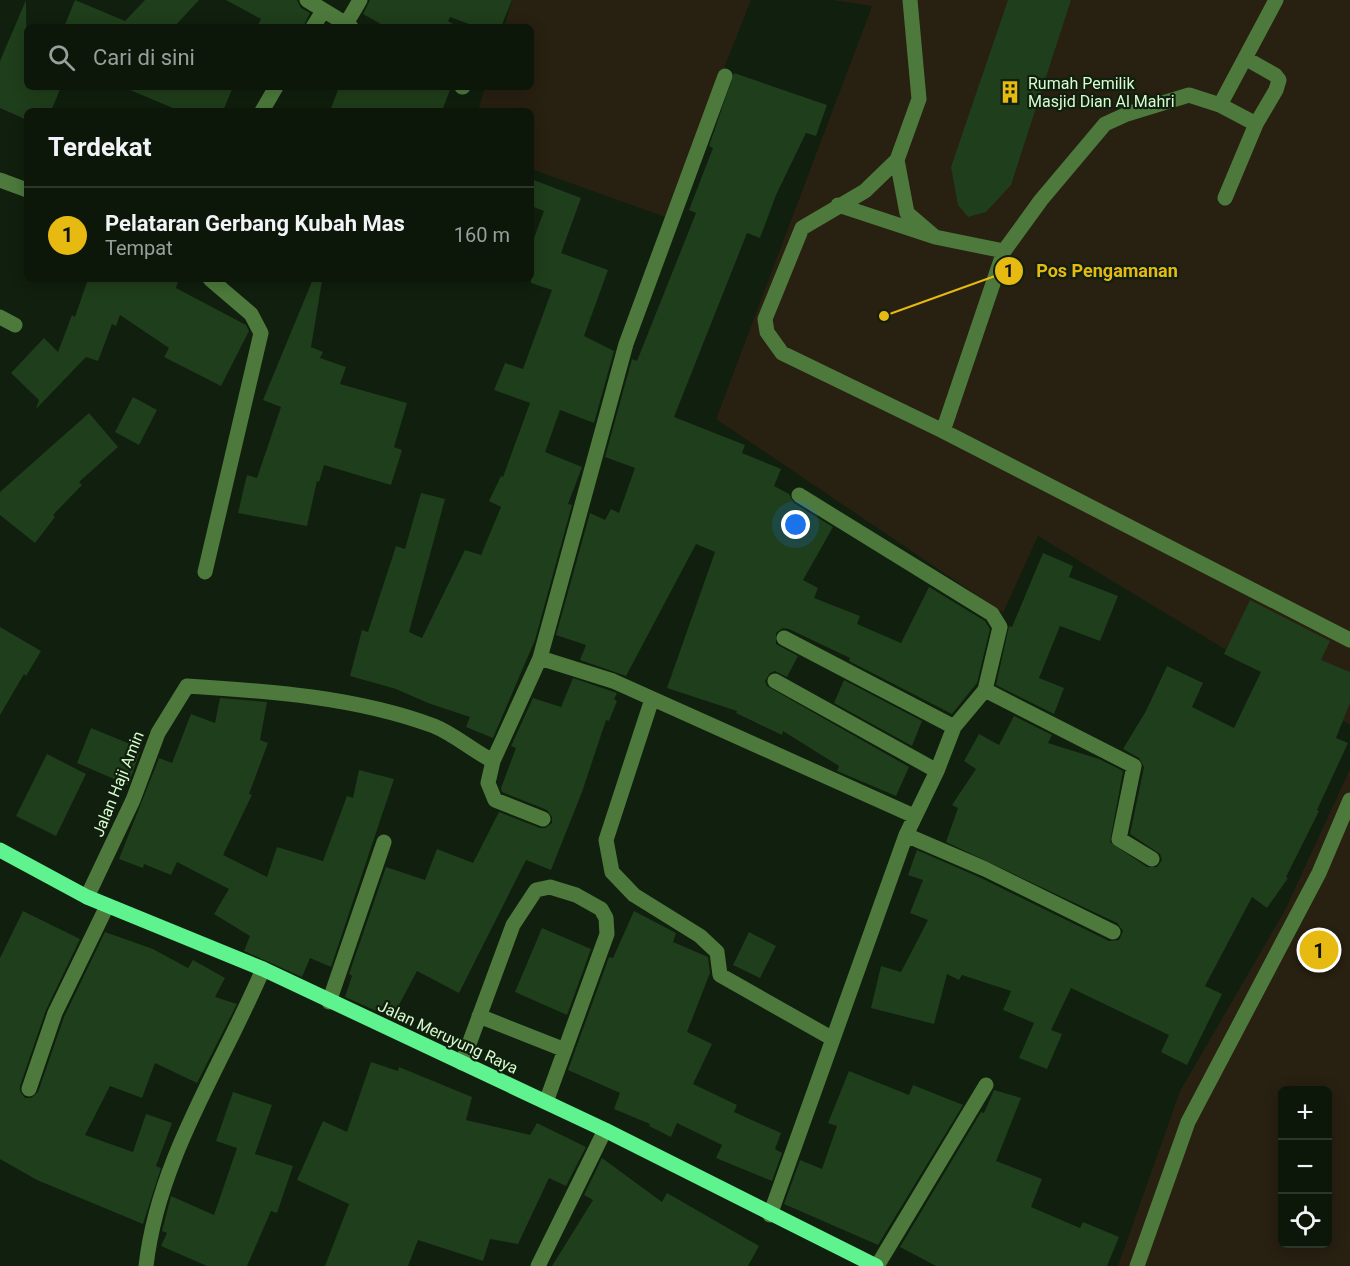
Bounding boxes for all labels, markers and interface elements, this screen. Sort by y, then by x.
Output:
search box [24,24,534,90]
icon: search [45,41,78,74]
text: Cari di sini [93,45,195,70]
place label: Rumah Pemilik Masjid Dian Al Mahri [1028,74,1175,111]
building icon: Rumah Pemilik Masjid Dian Al Mahri [997,79,1023,105]
text: Terdekat [48,132,152,162]
text: Pelataran Gerbang Kubah Mas [105,211,405,236]
text: 1 [62,223,73,247]
text: 160 m [454,223,510,247]
text: Tempat [105,236,173,260]
callout: Pos Pengamanan [994,253,1190,289]
text: 1 [1004,260,1014,281]
text: Pos Pengamanan [1036,260,1178,281]
your location [781,510,810,539]
street label: Jalan Haji Amin [88,729,148,839]
pin: 1 [1300,928,1338,972]
street label: Jalan Meruyung Raya [375,996,521,1078]
map controls [1278,1086,1332,1248]
button: + [1278,1086,1332,1140]
button: − [1278,1140,1332,1194]
button: locate [1278,1194,1332,1248]

